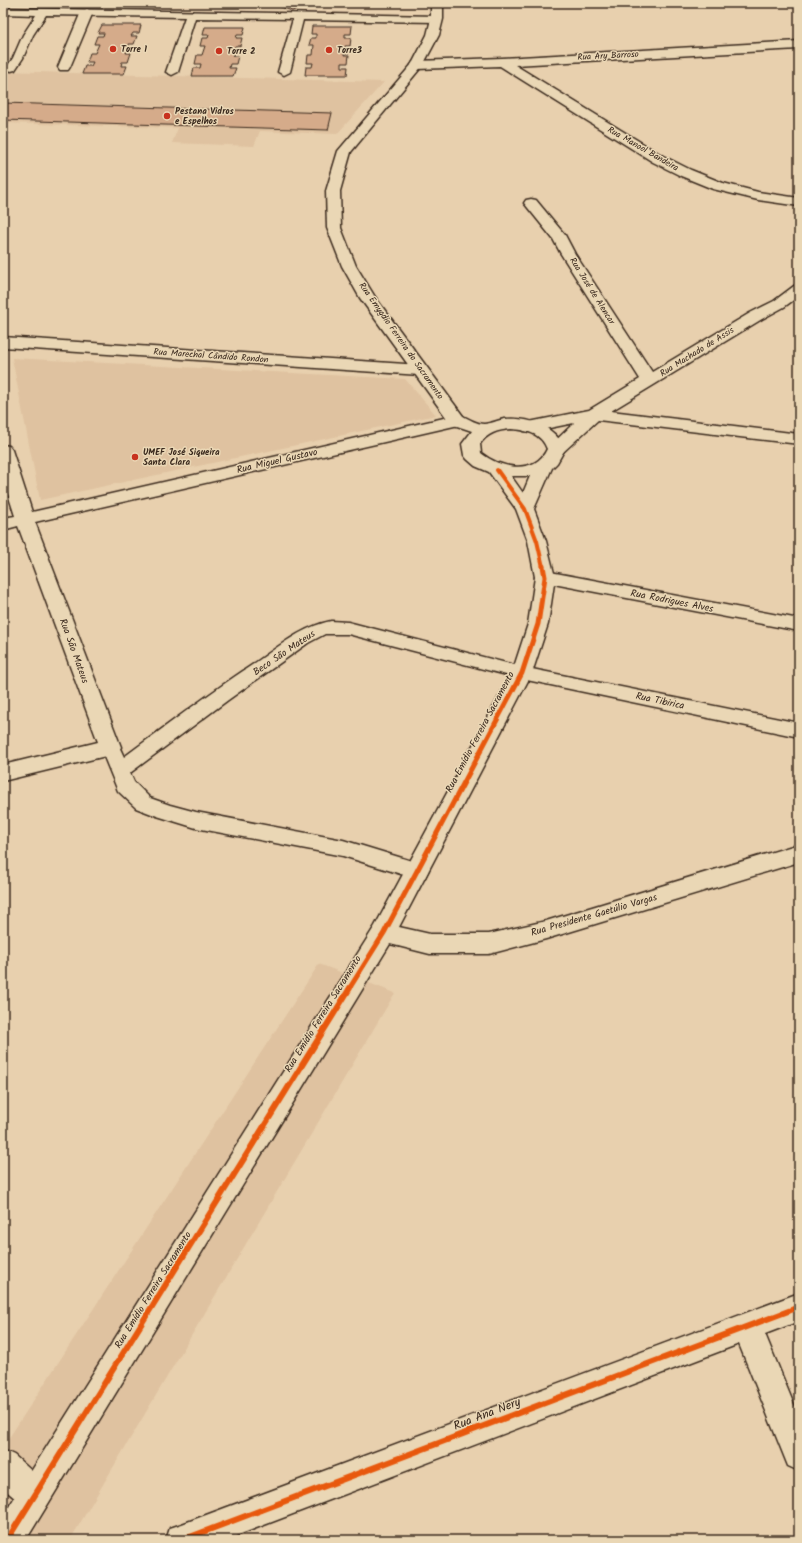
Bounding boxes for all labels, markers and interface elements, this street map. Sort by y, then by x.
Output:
place label: Torre 1 [121,42,147,57]
place label: Torre3 [337,43,362,58]
marker: Torre 1 [108,44,118,54]
place label: Torre 2 [227,44,256,59]
marker: Torre3 [324,45,334,55]
marker: Torre 2 [214,46,224,56]
street label: Rua Ary Barroso [577,47,639,65]
place label: Pestana Vidros e Espelhos [175,104,235,129]
marker: Pestana Vidros e Espelhos [162,111,172,121]
street label: Rua Manoel Bandeira [605,122,681,176]
street label: Rua José de Alencar [565,254,619,328]
street label: Rua Emygdio Ferreira do Sacramento [355,279,447,403]
street label: Rua Machado de Assis [657,323,737,381]
street label: Rua Marechal Cândido Rondon [153,344,269,368]
street label: Rua Miguel Gustavo [235,444,320,478]
place label: UMEF José Siqueira Santa Clara [143,445,220,470]
marker: UMEF José Siqueira Santa Clara [130,452,140,462]
street label: Rua Rodrigues Alves [629,585,716,617]
street label: Rua São Mateus [55,616,93,686]
street label: Beco São Mateus [249,626,319,680]
street label: Rua Emídio Ferreira Sacramento [441,668,519,796]
street label: Rua Tibirica [634,688,686,714]
street label: Rua Presidente Gaetúlio Vargas [529,889,660,941]
street label: Rua Emídio Ferreira Sacramento [280,952,366,1076]
street label: Rua Emídio Ferreira Sacramento [110,1228,196,1352]
street label: Rua Ana Nery [451,1392,524,1435]

